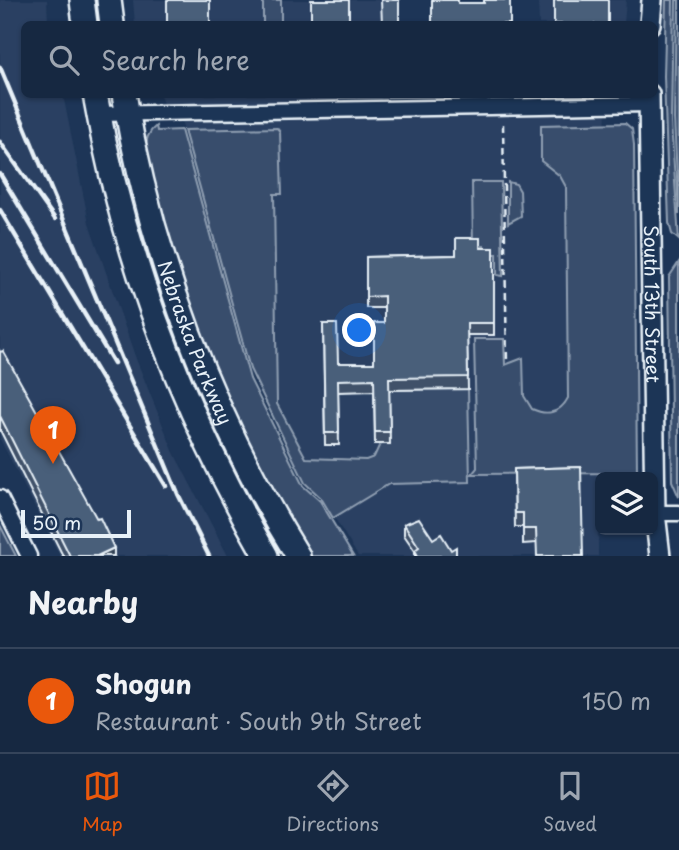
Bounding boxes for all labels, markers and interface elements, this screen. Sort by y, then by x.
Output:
search box [21,21,658,98]
text: Search here [101,40,250,79]
icon: search [45,41,83,79]
street label: South 13th Street [638,225,668,383]
street label: Nebraska Parkway [152,257,240,429]
your location [342,313,376,347]
pin: 1 [30,406,76,464]
map controls [595,472,658,535]
button: layers [595,472,658,535]
scale bar [21,507,131,539]
text: 50 m [32,508,81,536]
text: Nearby [28,579,138,624]
text: Shogun [95,664,192,703]
text: 1 [46,683,57,718]
text: 150 m [582,683,651,718]
text: Restaurant · South 9th Street [95,703,422,738]
tab: Map [82,767,123,837]
tab: Directions [287,767,379,837]
tab: Saved [543,767,597,837]

